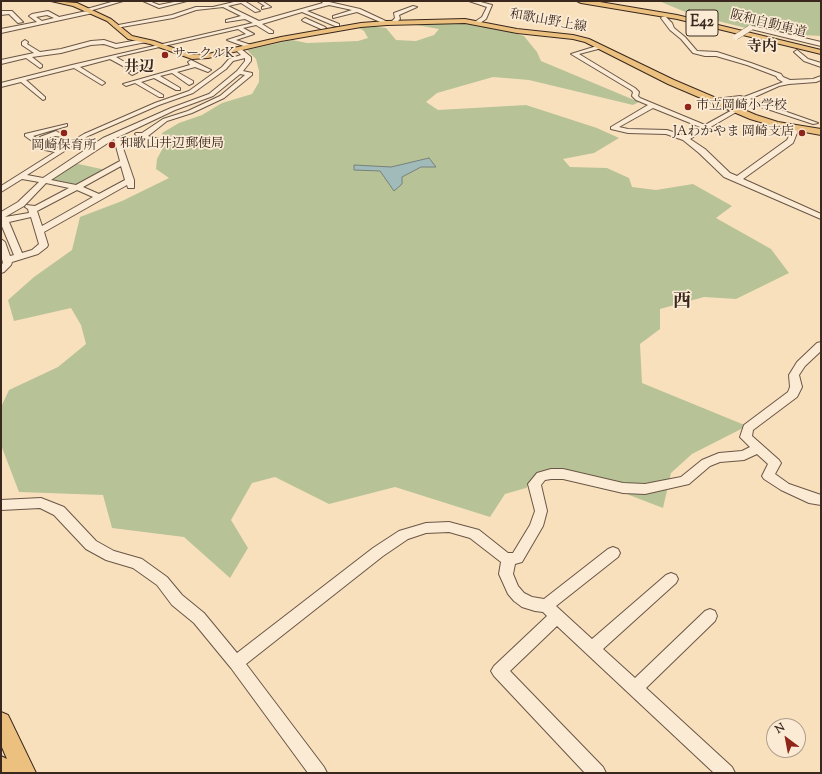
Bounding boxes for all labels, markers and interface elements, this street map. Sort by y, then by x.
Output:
street label: 和歌山野上線 [508,8,588,36]
street label: 阪和自動車道 [728,8,808,42]
road number: E42 [686,10,718,36]
district label: 寺内 [747,39,777,57]
place label: サークルK [173,47,234,63]
marker: サークルK [160,50,170,60]
district label: 井辺 [124,59,154,77]
place label: 市立岡崎小学校 [696,99,787,115]
marker: 市立岡崎小学校 [683,102,693,112]
place label: JAわかやま 岡崎支店 [673,125,794,141]
marker: 岡崎保育所 [59,128,69,138]
marker: JAわかやま 岡崎支店 [797,128,807,138]
place label: 和歌山井辺郵便局 [120,137,224,153]
place label: 岡崎保育所 [32,139,96,155]
marker: 和歌山井辺郵便局 [107,140,117,150]
district label: 西 [673,292,691,314]
north arrow [766,718,806,758]
text: N [772,720,788,738]

